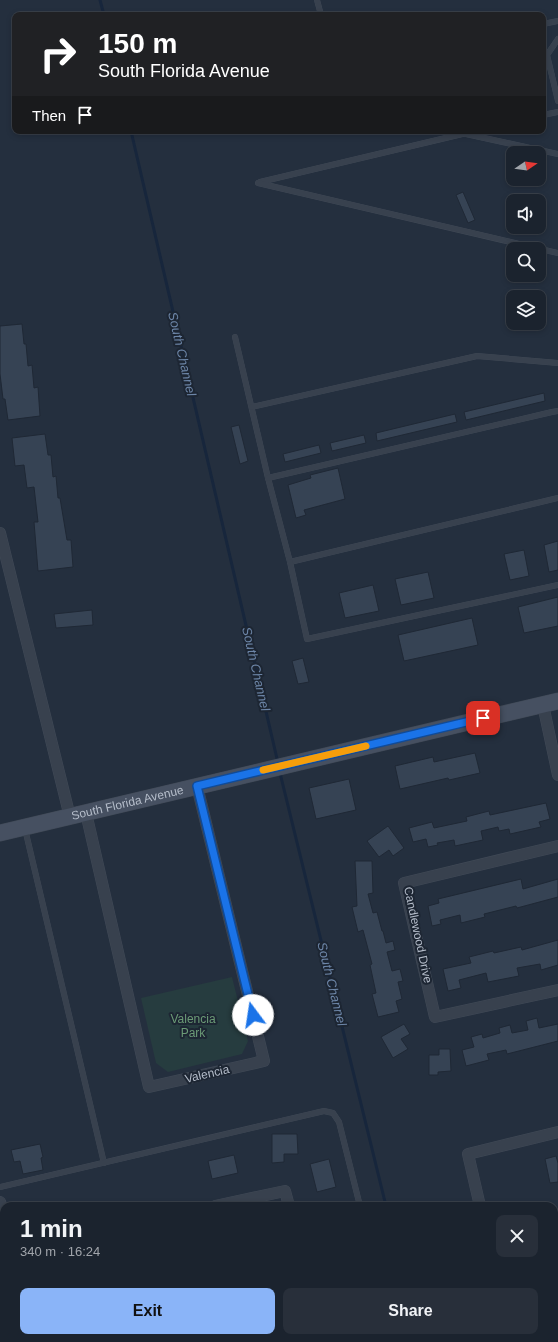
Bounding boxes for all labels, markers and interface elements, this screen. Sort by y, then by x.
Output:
icon: right [32,28,84,80]
text: 150 m [98,28,177,59]
text: South Florida Avenue [98,61,270,81]
icon: arrive [74,104,96,126]
text: Then [32,107,66,124]
north arrow [506,146,546,186]
map controls [506,146,546,330]
button: sound [506,194,546,234]
button: search [506,242,546,282]
button: layers [506,290,546,330]
water label: South Channel [165,310,199,399]
water label: South Channel [239,625,273,714]
pin [466,701,500,735]
icon: arrive [472,707,494,729]
street label: South Florida Avenue [70,783,185,823]
street label: Candlewood Drive [401,886,435,985]
water label: South Channel [314,940,350,1029]
position arrow [232,994,274,1036]
park label: Valencia Park [170,1012,216,1040]
street label: Valencia [183,1062,231,1086]
text: 1 min [20,1215,83,1242]
button: close [496,1215,538,1257]
text: 340 m · 16:24 [20,1244,100,1259]
button: Exit [20,1288,275,1334]
button: Share [283,1288,538,1334]

